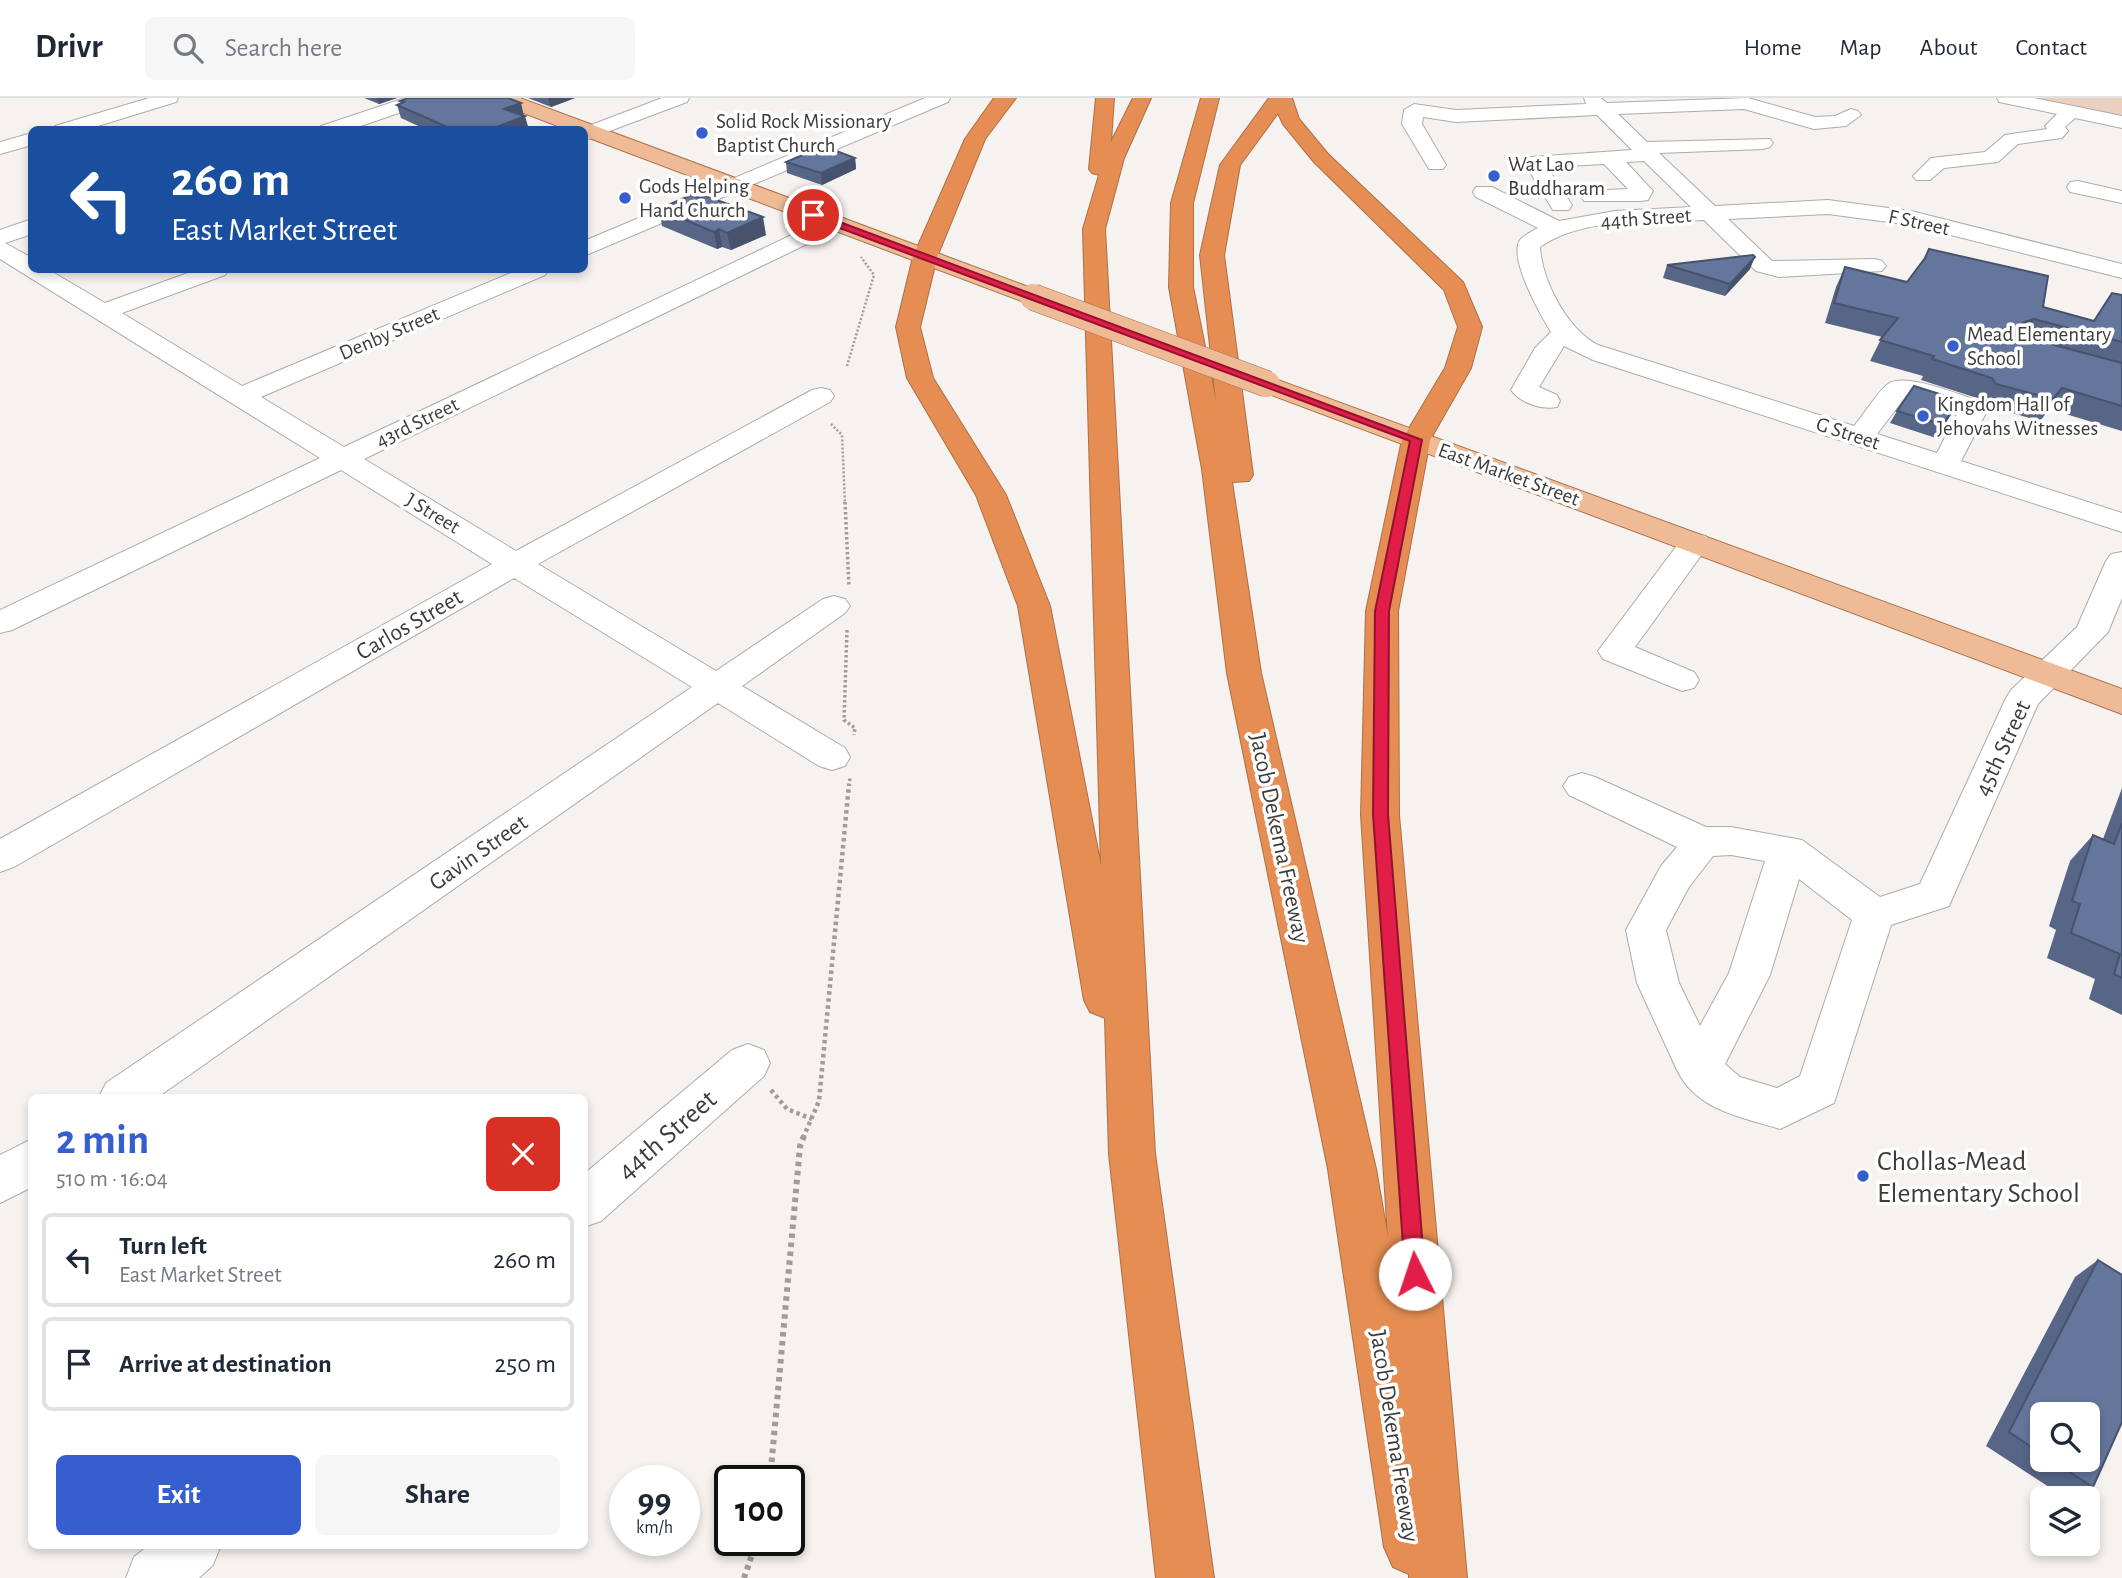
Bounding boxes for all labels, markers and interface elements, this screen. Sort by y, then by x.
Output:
search box [145,17,635,80]
icon: search [169,29,207,67]
text: Drivr [35,31,103,64]
text: Search here [225,35,342,61]
text: Home [1744,36,1802,60]
text: Map [1840,36,1882,60]
text: About [1920,36,1977,60]
text: Contact [2015,36,2087,60]
place label: Solid Rock Missionary Baptist Church [716,111,891,156]
marker: Solid Rock Missionary Baptist Church [694,125,710,141]
icon: left [56,154,147,245]
place label: Wat Lao Buddharam [1508,154,1605,199]
text: 260 m [171,156,290,205]
marker: Wat Lao Buddharam [1486,168,1502,184]
place label: Gods Helping Hand Church [639,176,750,221]
pin [783,185,843,245]
marker: Gods Helping Hand Church [617,190,633,206]
icon: arrive [794,196,832,234]
street label: 44th Street [1600,205,1692,232]
street label: F Street [1886,206,1952,239]
text: East Market Street [171,214,397,246]
street label: Denby Street [336,303,443,364]
place label: Mead Elementary School [1967,324,2111,369]
marker: Mead Elementary School [1945,338,1961,354]
street label: 43rd Street [372,393,462,451]
place label: Kingdom Hall of Jehovahs Witnesses [1937,394,2098,439]
marker: Kingdom Hall of Jehovahs Witnesses [1915,408,1931,424]
street label: G Street [1813,413,1883,454]
street label: East Market Street [1435,439,1582,510]
street label: J Street [402,489,464,538]
street label: Carlos Street [352,585,467,665]
street label: 45th Street [1970,697,2036,800]
street label: Jacob Dekema Freeway [1245,731,1313,945]
street label: Gavin Street [425,810,532,895]
street label: 44th Street [612,1085,722,1186]
button: close [486,1117,560,1191]
text: 2 min [56,1119,149,1161]
place label: Chollas-Mead Elementary School [1877,1148,2080,1208]
text: 510 m · 16:04 [56,1168,168,1191]
marker: Chollas-Mead Elementary School [1855,1168,1871,1184]
text: Turn left [119,1233,207,1259]
position arrow [1378,1237,1452,1311]
icon: left [60,1241,98,1279]
text: 260 m [493,1247,556,1273]
text: East Market Street [119,1264,282,1287]
street label: Jacob Dekema Freeway [1365,1329,1423,1544]
icon: arrive [60,1345,98,1383]
text: Arrive at destination [119,1351,332,1377]
text: 250 m [494,1351,556,1377]
map controls [2030,1402,2100,1556]
button: search [2030,1402,2100,1472]
button: Exit [56,1455,301,1535]
button: Share [315,1455,560,1535]
speed limit sign: 100 [714,1465,805,1556]
text: 99 [638,1484,671,1519]
button: layers [2030,1486,2100,1556]
text: km/h [636,1519,673,1537]

